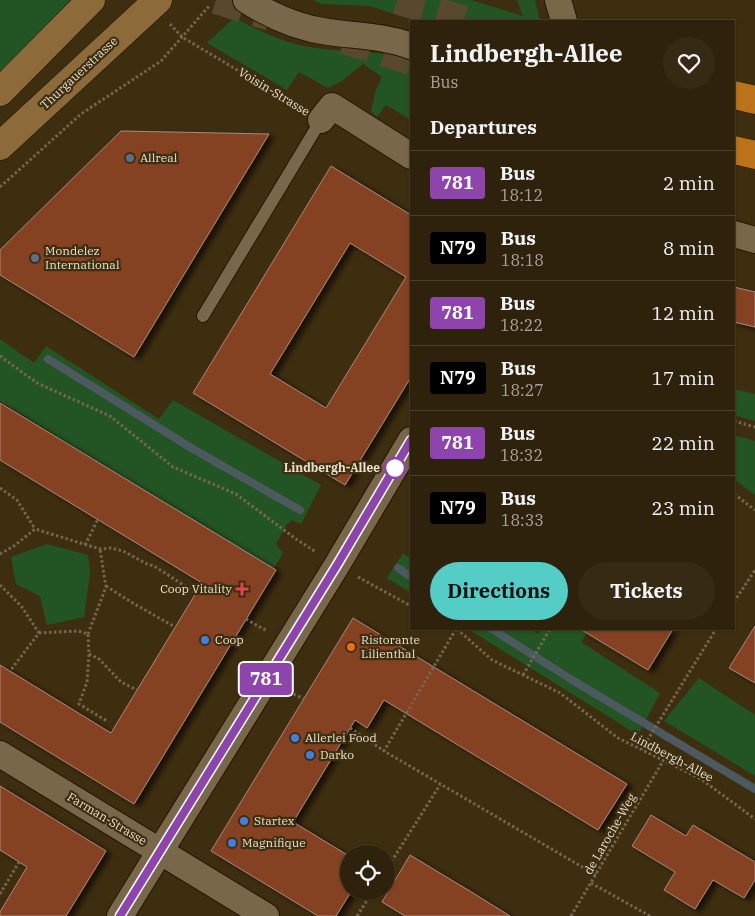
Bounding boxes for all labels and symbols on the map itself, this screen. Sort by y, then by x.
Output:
street label: Thurgauerstrasse [37,33,120,112]
street label: Voisin-Strasse [236,64,313,119]
place label: Allreal [140,150,178,165]
marker: Allreal [124,152,136,164]
place label: Mondelez International [45,243,120,272]
marker: Mondelez International [29,252,41,264]
marker: Lindbergh-Allee [384,457,406,479]
place label: Lindbergh-Allee [284,460,380,475]
place label: Coop Vitality [160,581,233,596]
marker: Coop Vitality [236,583,248,595]
place label: Coop [215,632,244,647]
place label: Ristorante Lilienthal [361,632,420,661]
marker: Coop [199,634,211,646]
marker: Ristorante Lilienthal [345,641,357,653]
line badge: 781 [237,663,295,695]
street label: Lindbergh-Allee [628,728,716,785]
place label: Allerlei Food [305,730,377,745]
marker: Allerlei Food [289,732,301,744]
place label: Darko [320,747,354,762]
marker: Darko [304,749,316,761]
street label: Farman-Strasse [65,789,150,848]
street label: de Laroche-Weg [580,790,639,877]
place label: Startex [254,813,295,828]
marker: Startex [238,815,250,827]
place label: Magnifique [242,835,306,850]
marker: Magnifique [226,837,238,849]

